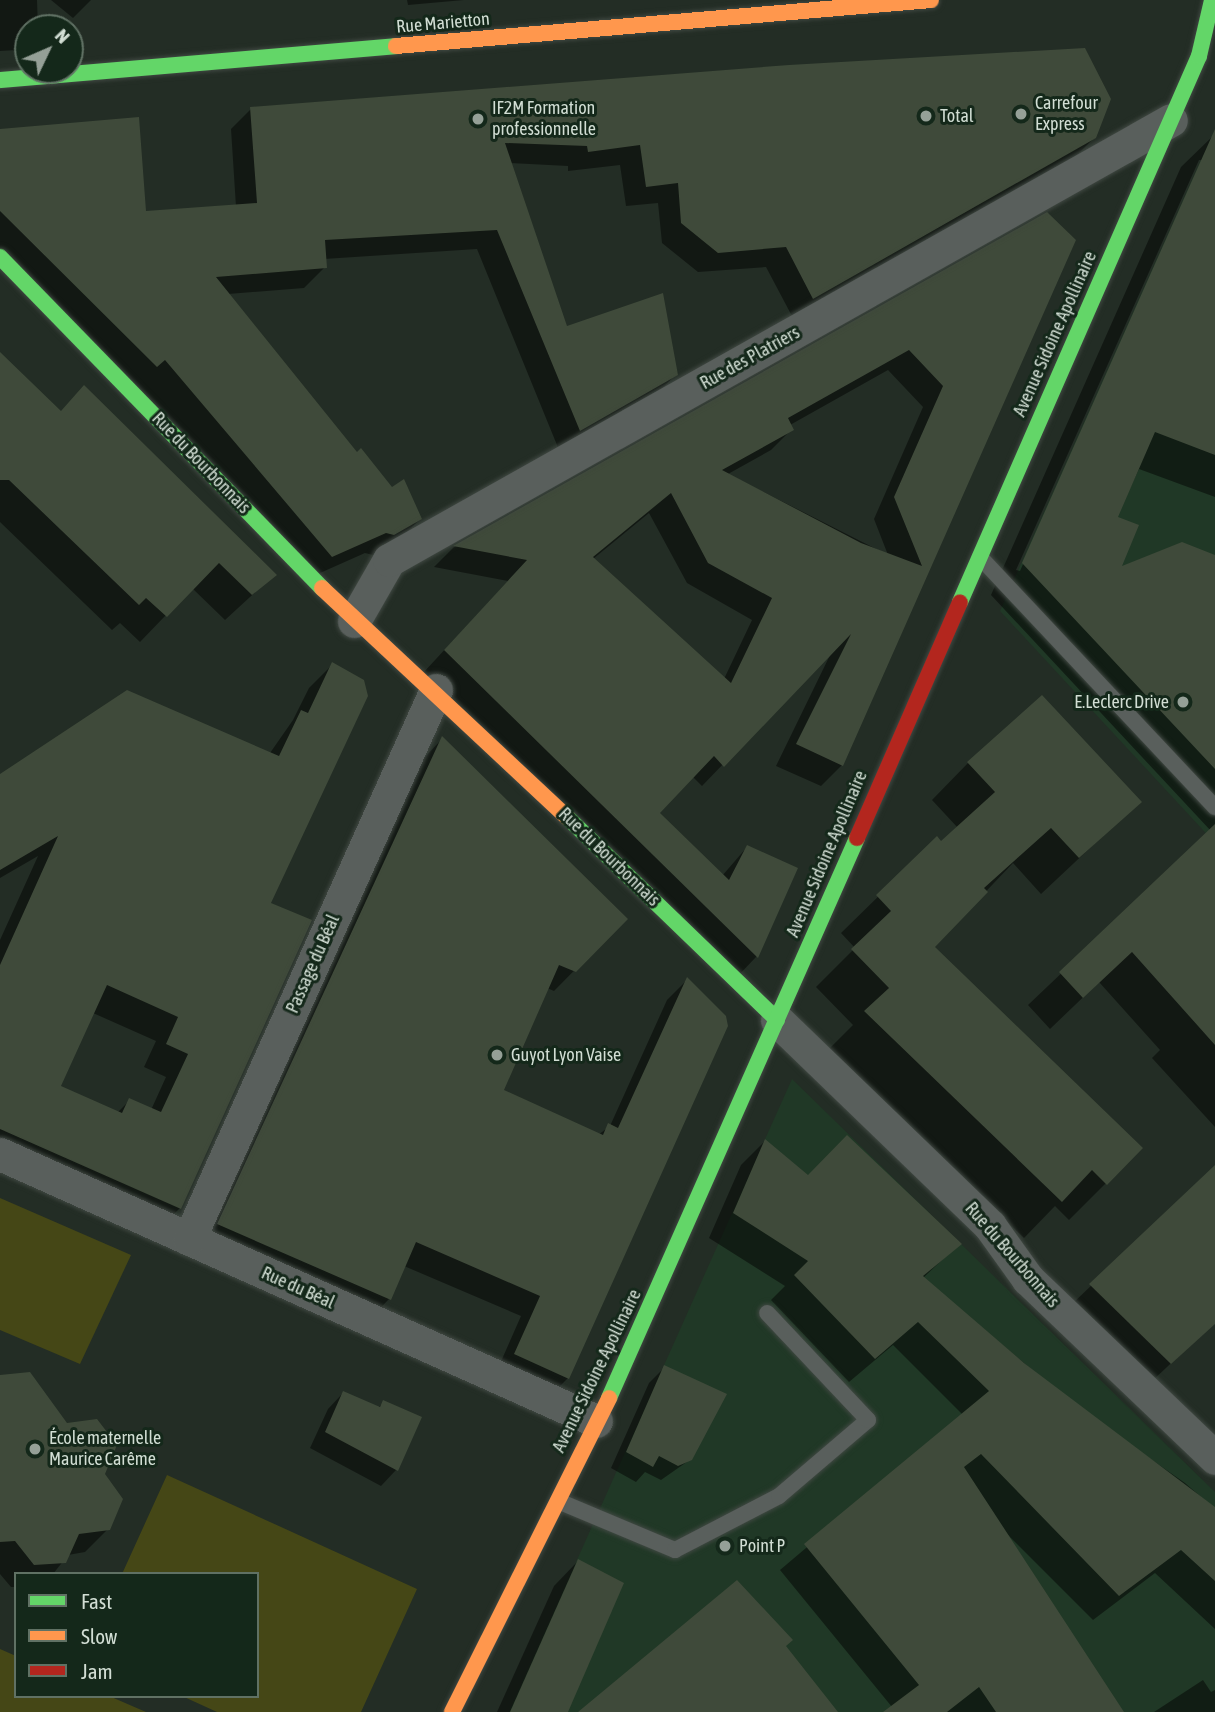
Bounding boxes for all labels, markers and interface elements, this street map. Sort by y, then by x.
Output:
street label: Rue Marietton [395,8,491,38]
north arrow [14,14,84,84]
text: N [51,24,74,47]
place label: Carrefour Express [1035,93,1098,136]
place label: IF2M Formation professionnelle [492,98,596,140]
place label: Total [940,105,974,127]
marker: Carrefour Express [1013,106,1029,122]
marker: Total [918,108,934,124]
marker: IF2M Formation professionnelle [470,111,486,127]
street label: Avenue Sidoine Apollinaire [1009,248,1101,420]
street label: Rue des Platriers [697,322,803,394]
street label: Rue du Bourbonnais [147,408,255,518]
place label: E.Leclerc Drive [1074,691,1169,713]
marker: E.Leclerc Drive [1175,694,1191,710]
street label: Avenue Sidoine Apollinaire [782,768,872,940]
street label: Rue du Bourbonnais [554,803,664,911]
street label: Passage du Béal [282,911,344,1017]
place label: Guyot Lyon Vaise [511,1044,621,1066]
marker: Guyot Lyon Vaise [489,1047,505,1063]
street label: Rue du Bourbonnais [960,1198,1064,1312]
street label: Rue du Béal [258,1262,338,1314]
street label: Avenue Sidoine Apollinaire [548,1286,646,1456]
place label: École maternelle Maurice Carême [49,1428,161,1470]
marker: École maternelle Maurice Carême [27,1441,43,1457]
place label: Point P [739,1535,785,1557]
marker: Point P [717,1538,733,1554]
legend [14,1572,259,1698]
text: Fast [81,1589,112,1613]
text: Slow [81,1624,117,1648]
text: Jam [81,1659,113,1683]

